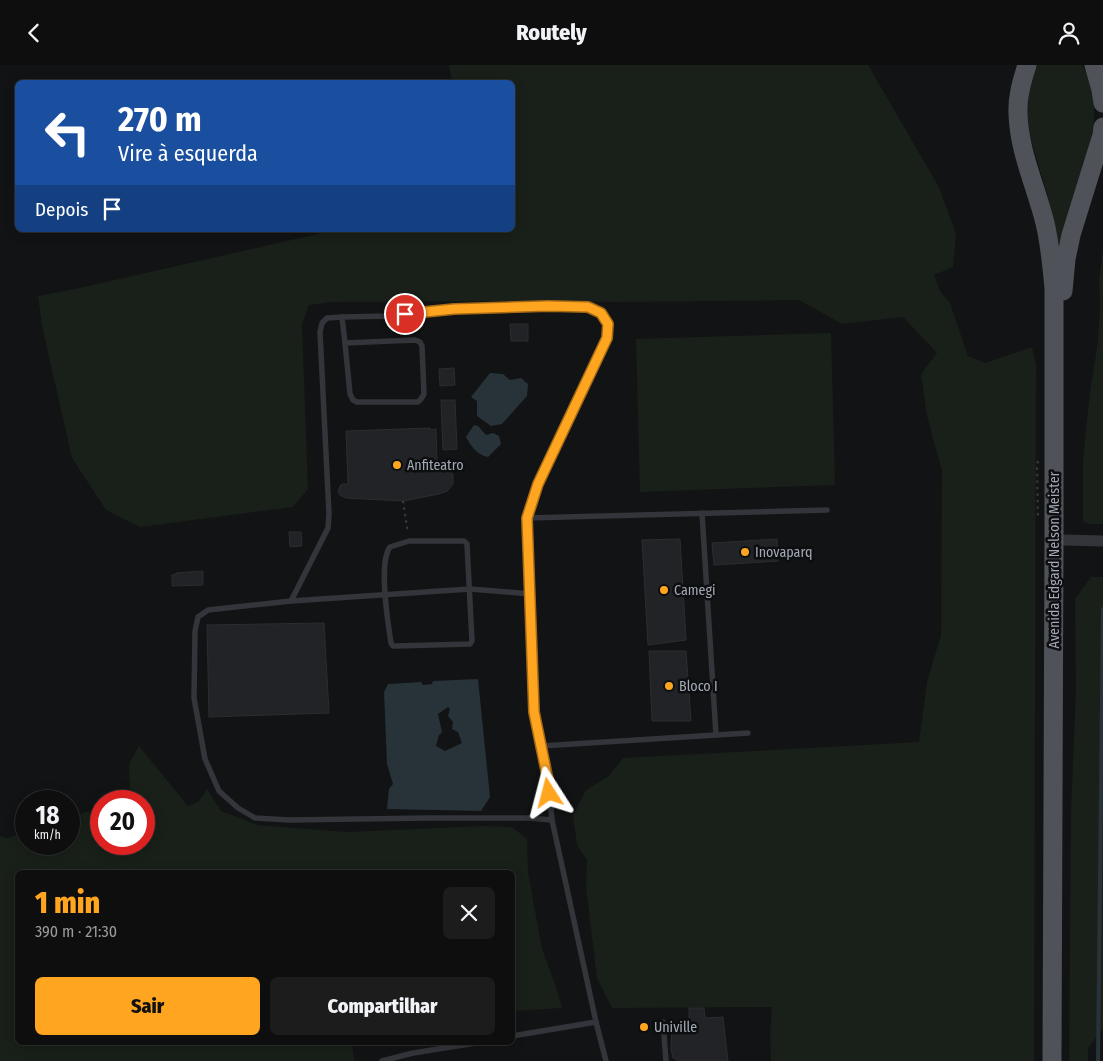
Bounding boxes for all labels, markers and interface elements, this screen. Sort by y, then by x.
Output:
icon: back [20,19,48,47]
text: Routely [516,19,587,46]
icon: person [1055,19,1083,47]
text: 270 m [118,98,202,140]
icon: left [35,100,100,165]
text: Vire à esquerda [118,140,258,167]
icon: arrive [98,195,126,223]
text: Depois [35,198,88,221]
pin [384,293,426,335]
icon: arrive [391,300,419,328]
place label: Anfiteatro [407,457,464,474]
marker: Anfiteatro [391,459,403,471]
street label: Avenida Edgard Nelson Meister [1046,471,1063,648]
place label: Inovaparq [755,544,812,561]
marker: Inovaparq [739,546,751,558]
place label: Camegi [674,582,716,599]
marker: Camegi [658,584,670,596]
place label: Bloco I [679,678,718,695]
marker: Bloco I [663,680,675,692]
position arrow [522,766,574,818]
speed limit sign: 20 [90,790,155,855]
text: 18 [36,801,59,831]
text: km/h [34,828,61,842]
text: 1 min [35,885,100,921]
button: close [443,887,495,939]
text: 390 m · 21:30 [35,922,117,941]
button: Sair [35,977,260,1035]
button: Compartilhar [270,977,495,1035]
place label: Univille [654,1019,697,1036]
marker: Univille [638,1021,650,1033]

